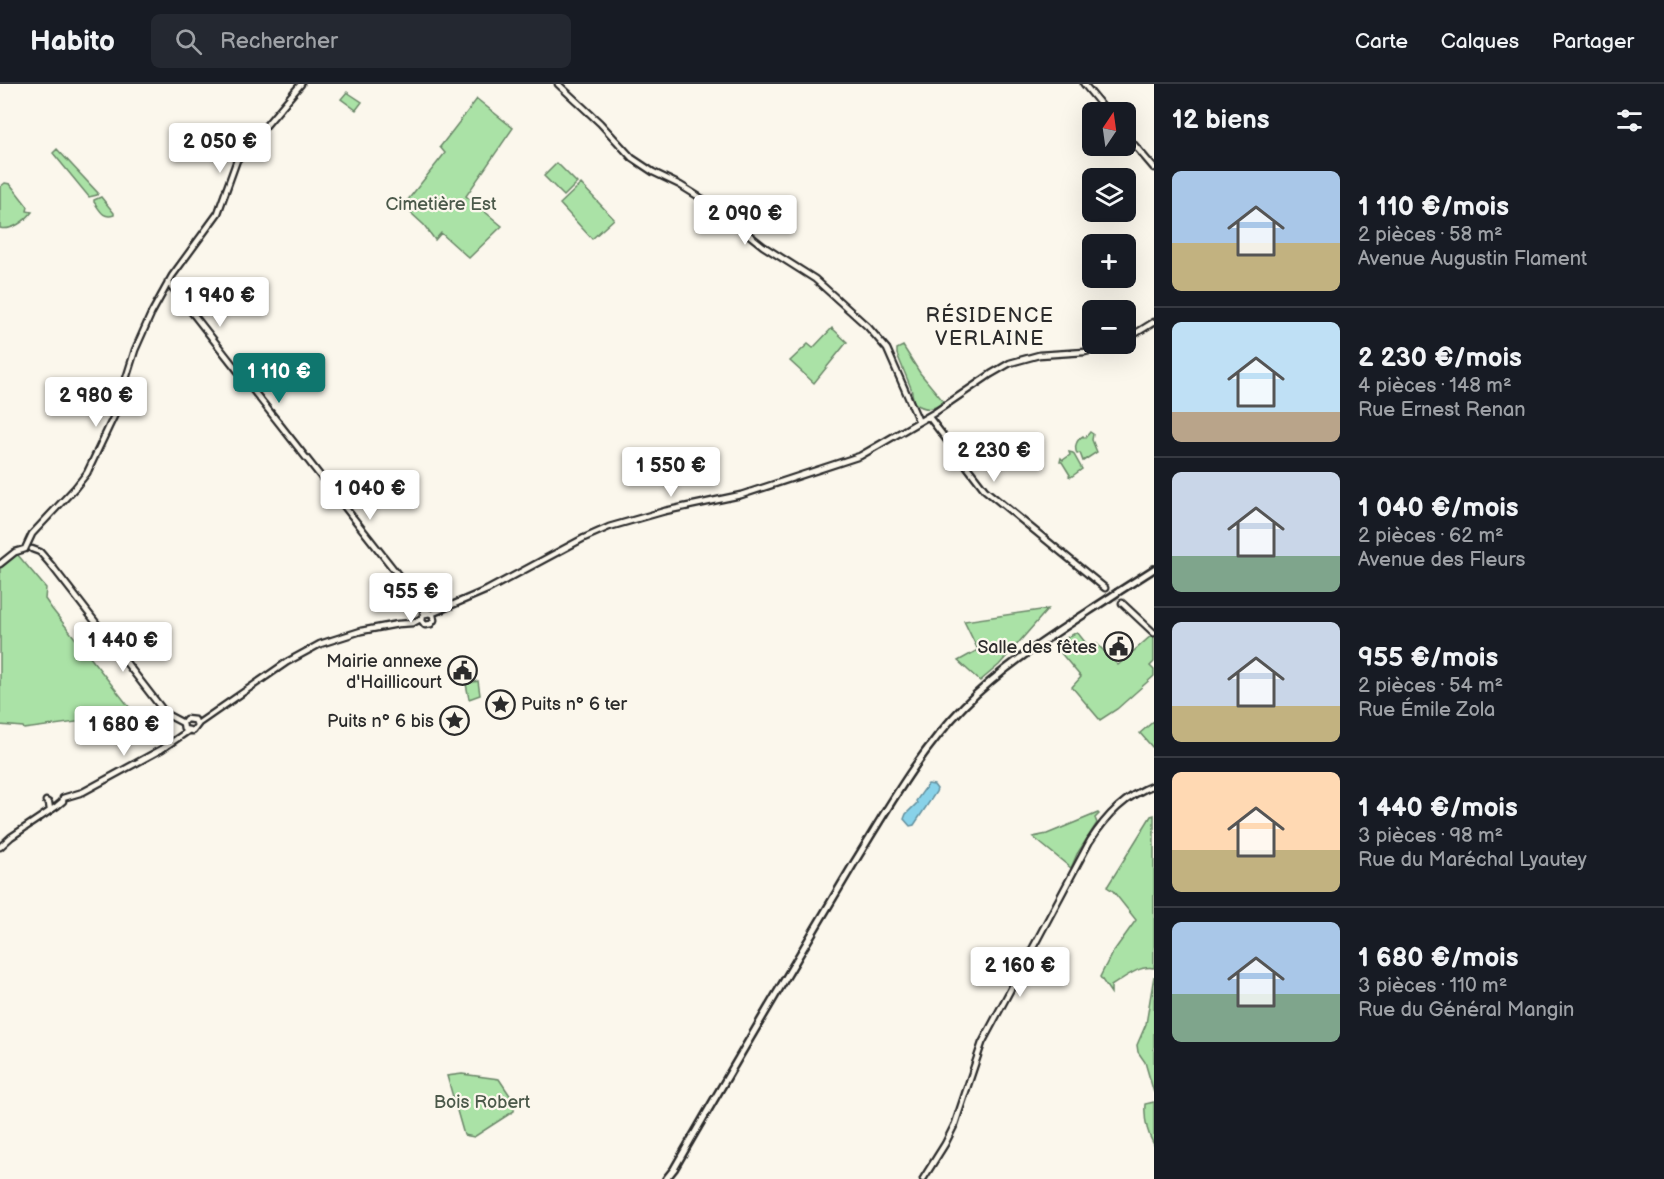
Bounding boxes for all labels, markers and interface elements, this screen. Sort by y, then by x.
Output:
search box [151,14,571,68]
text: Habito [30,25,115,58]
icon: search [172,25,205,58]
text: Rechercher [220,28,338,55]
text: Carte [1355,29,1408,54]
text: Calques [1441,29,1519,54]
text: Partager [1552,29,1634,54]
north arrow [1082,102,1136,156]
map controls [1082,102,1136,354]
icon: filters [1613,104,1646,137]
text: 12 biens [1172,105,1269,136]
pin: 2 050 € [165,123,275,174]
text: 2 050 € [183,130,257,154]
button: layers [1082,168,1136,222]
text: 1 110 €/mois [1358,192,1509,223]
park label: Cimetière Est [385,194,497,215]
pin: 2 090 € [690,195,800,246]
icon: home [1220,195,1292,267]
text: 2 090 € [708,202,782,226]
text: 2 pièces · 58 m² [1358,223,1503,247]
button: + [1082,234,1136,288]
text: Avenue Augustin Flament [1358,247,1587,271]
pin: 1 940 € [165,277,275,328]
text: 1 940 € [185,284,255,308]
button: − [1082,300,1136,354]
district label: RÉSIDENCE VERLAINE [926,303,1054,351]
text: 2 230 €/mois [1358,343,1522,374]
icon: home [1220,346,1292,418]
pin: 1 110 € [224,353,334,404]
text: 1 110 € [247,360,311,384]
text: 4 pièces · 148 m² [1358,374,1512,398]
pin: 2 980 € [41,377,151,428]
text: 2 980 € [59,384,133,408]
text: Rue Ernest Renan [1358,398,1526,422]
pin: 2 230 € [939,432,1049,483]
text: 2 230 € [957,439,1031,463]
pin: 1 550 € [616,447,726,498]
text: 1 550 € [636,454,706,478]
pin: 1 040 € [315,470,425,521]
text: 1 040 € [335,477,406,501]
text: 1 040 €/mois [1358,493,1519,524]
icon: home [1220,496,1292,568]
text: 2 pièces · 62 m² [1358,524,1504,548]
text: Avenue des Fleurs [1358,548,1526,572]
pin: 955 € [369,573,453,624]
text: 955 € [383,580,439,604]
pin: 1 440 € [68,622,178,673]
text: 1 440 € [88,629,158,653]
public building icon: Salle des fêtes [1102,631,1134,663]
place label: Salle des fêtes [977,637,1097,658]
text: 955 €/mois [1358,643,1498,674]
icon: home [1220,646,1292,718]
place label: Mairie annexe d'Haillicourt [326,651,442,693]
public building icon: Mairie annexe d'Haillicourt [447,655,479,687]
text: 2 pièces · 54 m² [1358,674,1503,698]
place icon: Puits n° 6 ter [484,688,516,720]
place label: Puits n° 6 ter [521,694,628,715]
text: Rue Émile Zola [1358,698,1495,722]
place icon: Puits n° 6 bis [439,705,471,737]
pin: 1 680 € [69,706,179,757]
place label: Puits n° 6 bis [327,711,434,732]
text: 1 680 € [89,713,159,737]
text: 1 440 €/mois [1358,793,1518,824]
icon: home [1220,796,1292,868]
text: 3 pièces · 98 m² [1358,824,1503,848]
text: Rue du Maréchal Lyautey [1358,848,1587,872]
text: 1 680 €/mois [1358,943,1519,974]
icon: home [1220,946,1292,1018]
pin: 2 160 € [965,947,1075,998]
text: 2 160 € [985,954,1055,978]
text: 3 pièces · 110 m² [1358,974,1507,998]
text: Rue du Général Mangin [1358,998,1574,1022]
park label: Bois Robert [434,1092,531,1113]

